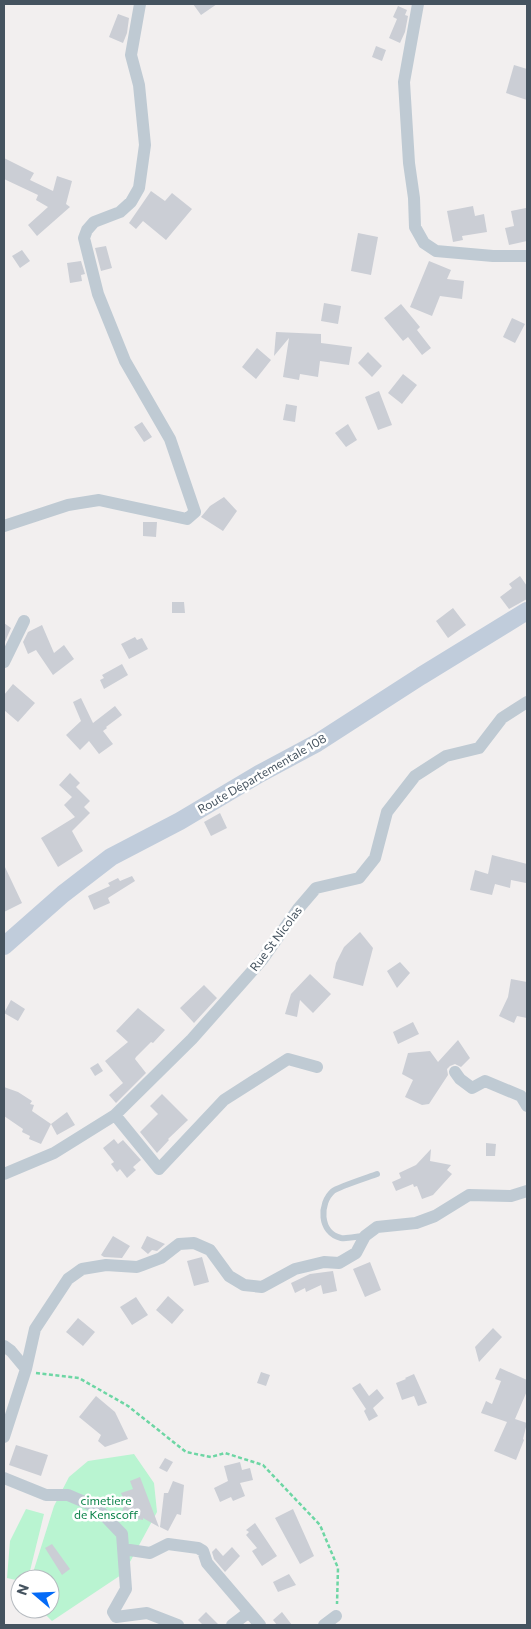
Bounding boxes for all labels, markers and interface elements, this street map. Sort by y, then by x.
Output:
street label: Route Départementale 108 [195,731,328,816]
street label: Rue St Nicolas [246,903,304,974]
park label: cimetiere de Kenscoff [74,1493,139,1521]
north arrow [10,1569,60,1619]
text: N [12,1582,32,1597]

